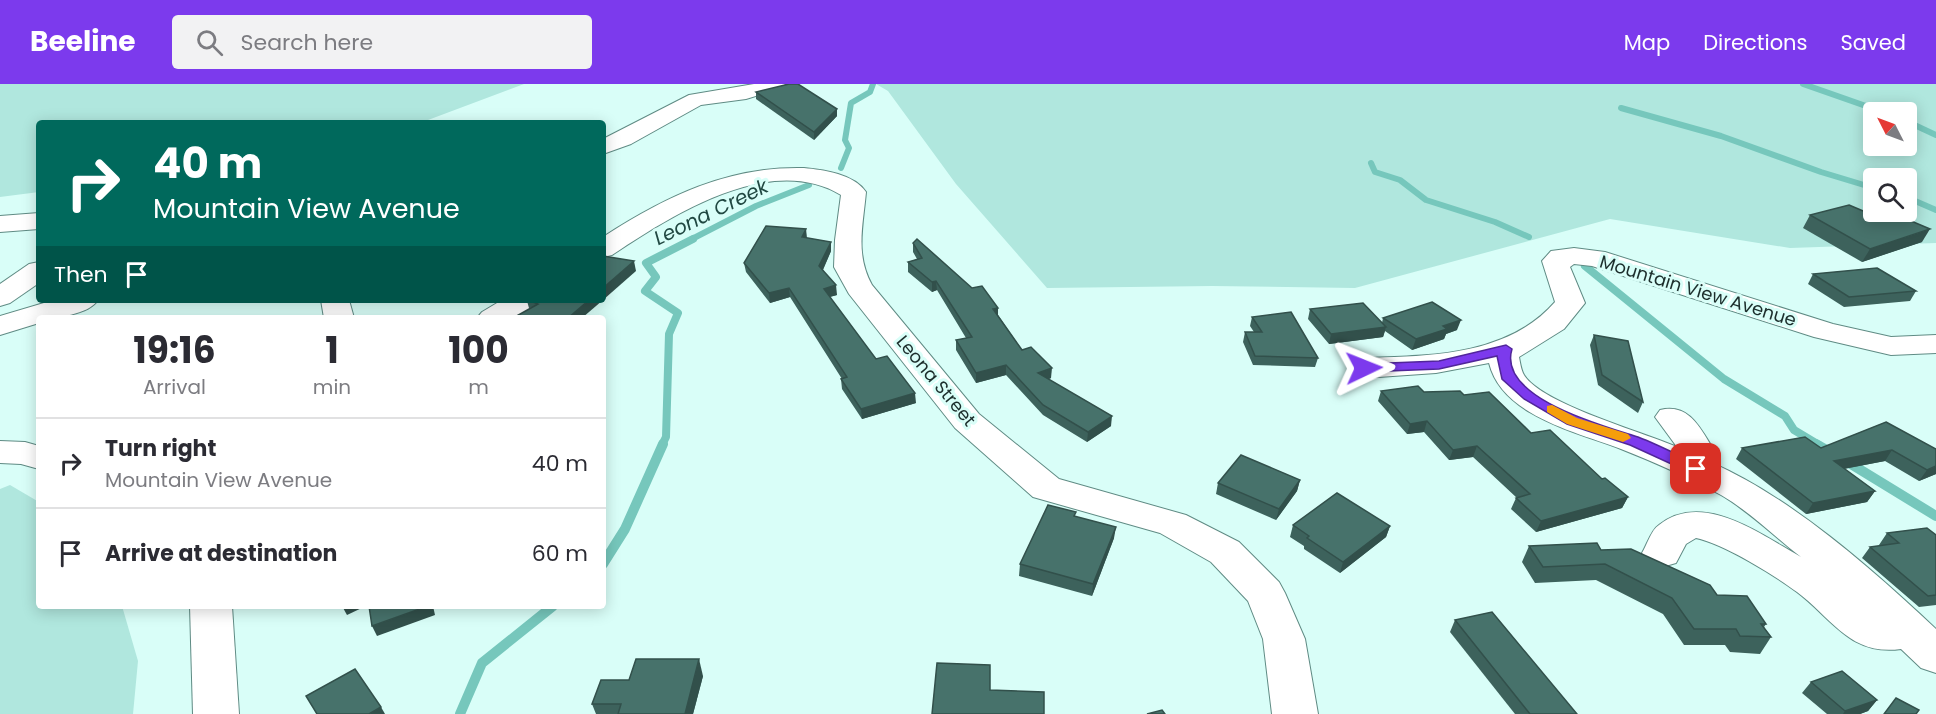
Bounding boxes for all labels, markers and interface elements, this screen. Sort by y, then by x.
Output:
search box [172,15,592,69]
text: Beeline [30,22,136,61]
icon: search [193,26,226,59]
text: Search here [241,27,373,58]
text: Map [1624,28,1670,57]
text: Directions [1703,28,1807,57]
text: Saved [1840,28,1906,57]
north arrow [1863,102,1917,156]
map controls [1863,102,1917,222]
text: 40 m [153,134,262,193]
icon: right [54,144,132,222]
button: search [1863,168,1917,222]
water label: Leona Creek [649,171,774,252]
text: Mountain View Avenue [153,190,460,227]
street label: Mountain View Avenue [1597,249,1800,332]
icon: arrive [120,258,153,291]
text: Then [54,259,108,290]
text: 19:16 [133,325,216,376]
text: 1 [325,325,339,376]
text: 100 [448,325,509,376]
street label: Leona Street [891,330,982,431]
position arrow [1332,336,1396,400]
text: Arrival [143,373,206,401]
text: min [313,373,351,401]
text: m [468,373,489,401]
text: Turn right [105,433,216,464]
pin [1670,443,1721,494]
icon: right [54,447,87,480]
text: 40 m [532,448,588,479]
icon: arrive [1679,452,1712,485]
text: Mountain View Avenue [105,466,332,494]
icon: arrive [54,537,87,570]
text: Arrive at destination [105,538,337,569]
text: 60 m [532,538,588,569]

